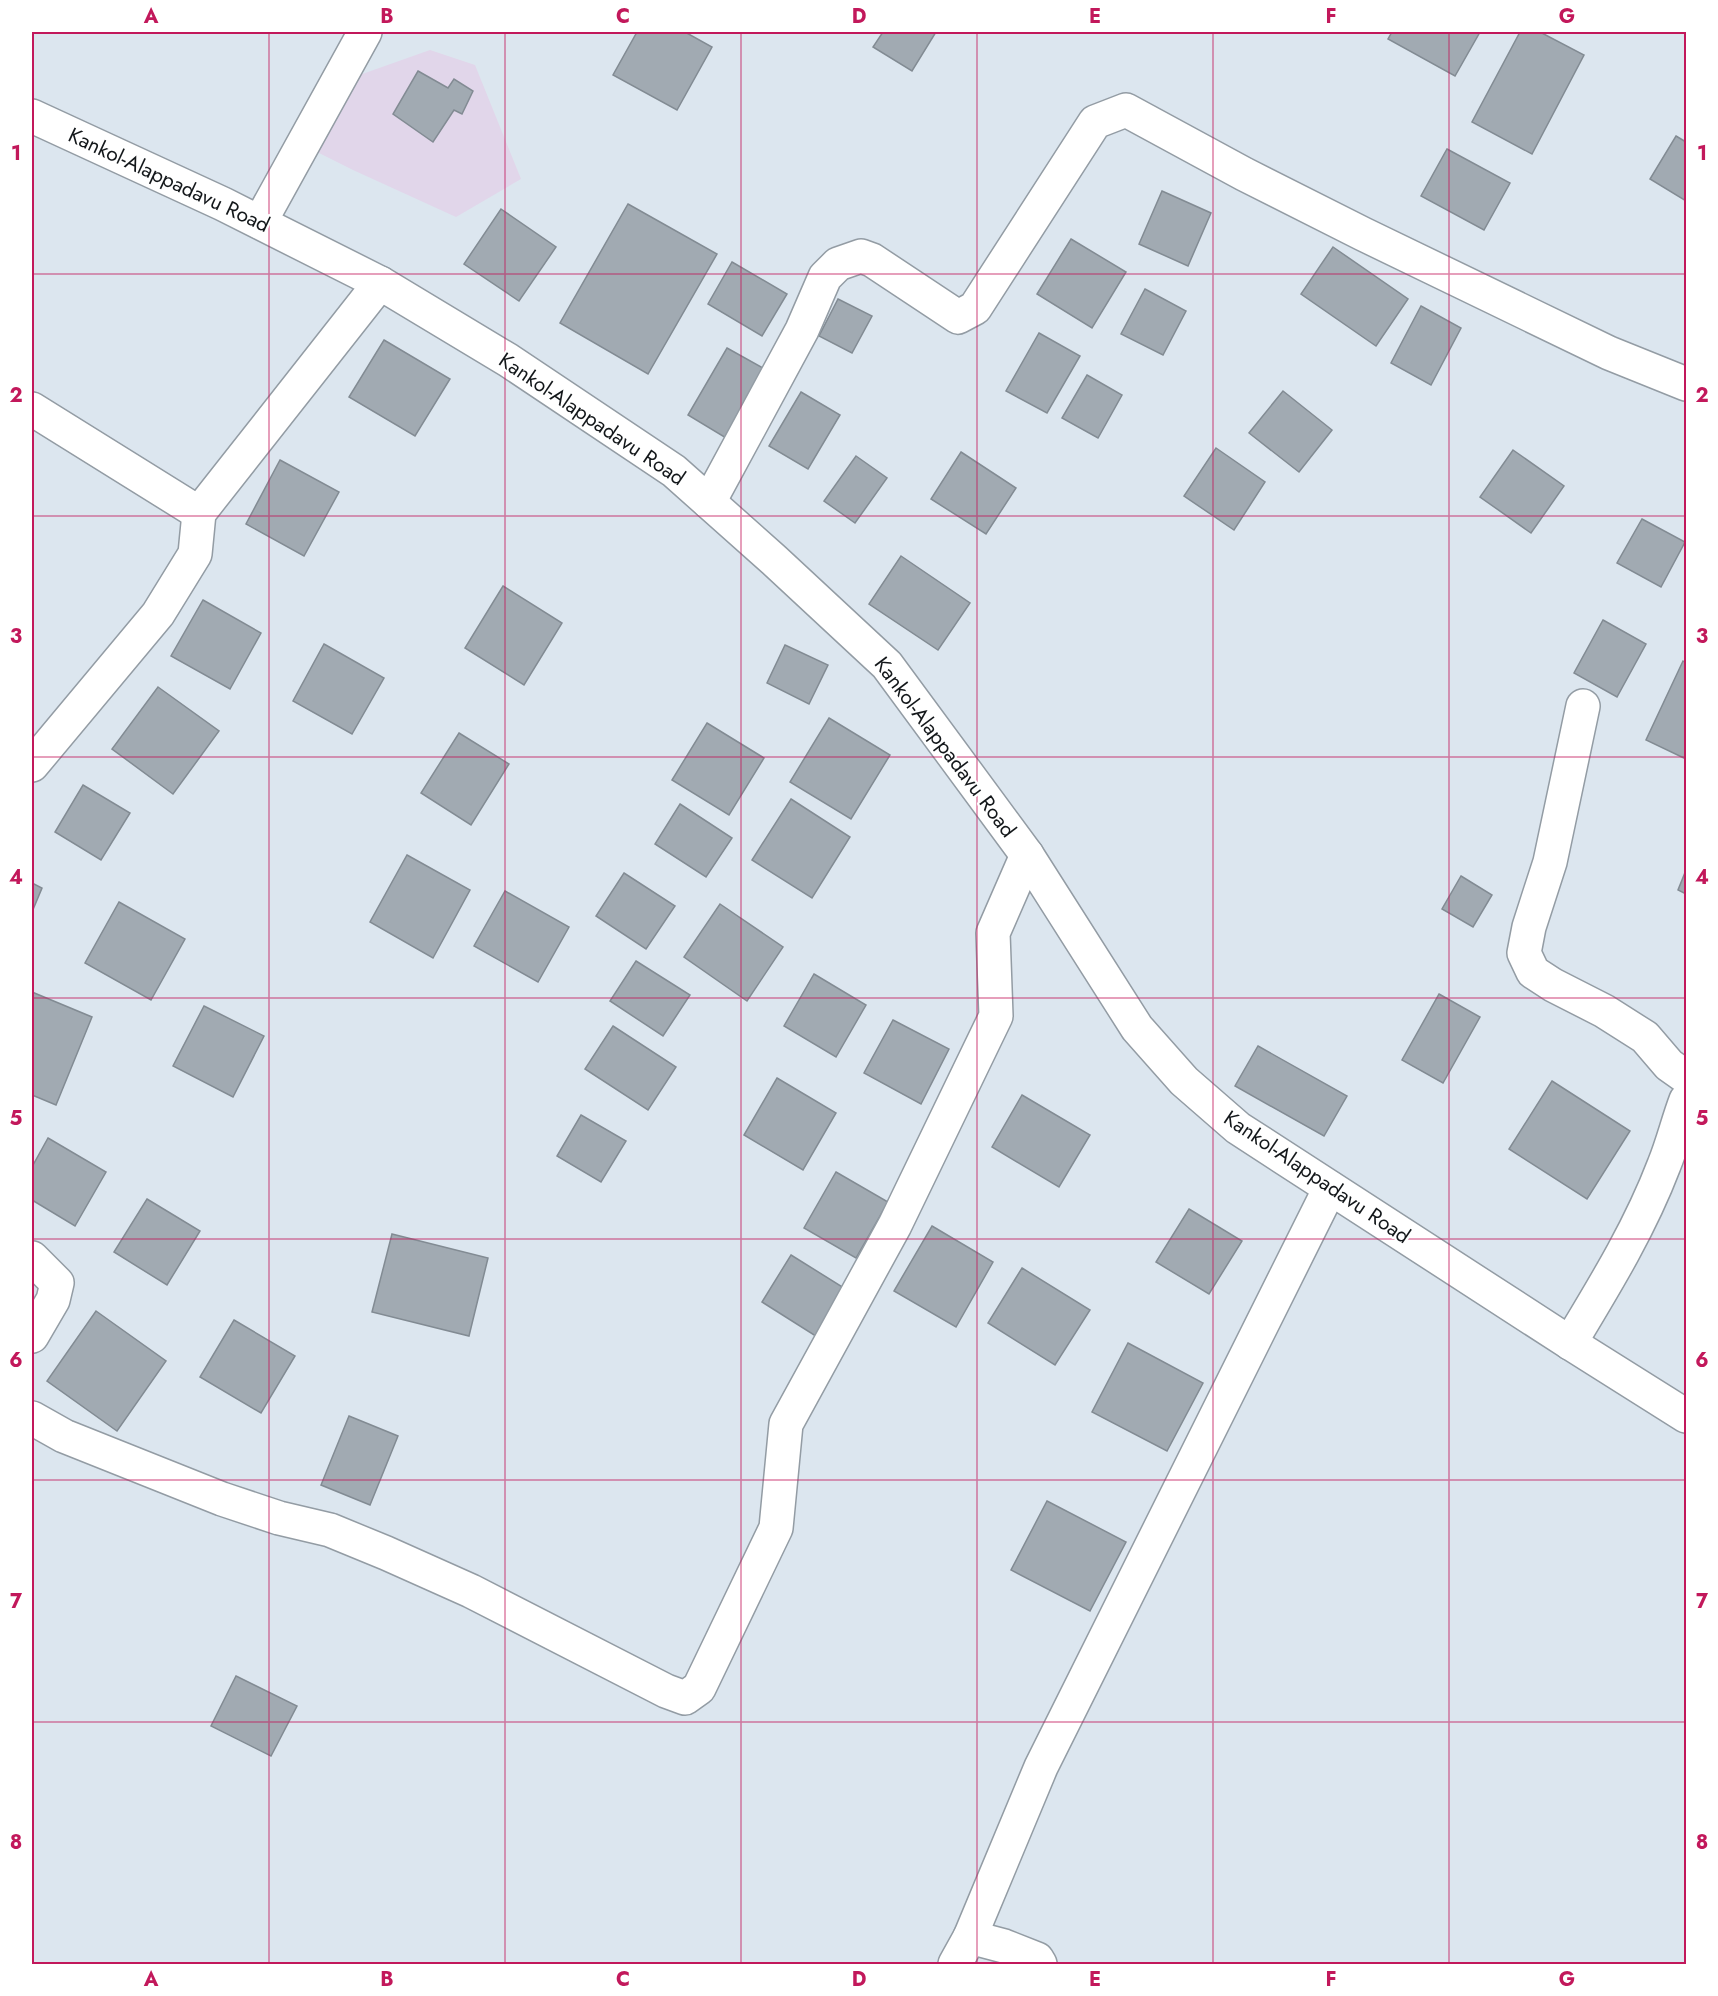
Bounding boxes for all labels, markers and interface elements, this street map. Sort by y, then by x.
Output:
text: A [143,2,159,31]
text: B [380,2,394,31]
text: C [616,2,630,31]
text: D [852,2,866,31]
text: E [1089,2,1101,31]
text: F [1325,2,1337,31]
text: G [1559,2,1575,31]
street label: Kankol-Alappadavu Road [63,120,275,240]
text: 1 [11,139,21,168]
text: 1 [1697,139,1707,168]
street label: Kankol-Alappadavu Road [493,345,691,493]
text: 2 [9,381,23,410]
text: 2 [1695,381,1709,410]
text: 3 [10,622,22,651]
text: 3 [1696,622,1708,651]
street label: Kankol-Alappadavu Road [867,650,1023,844]
text: 4 [9,863,23,892]
text: 4 [1695,863,1709,892]
street label: Kankol-Alappadavu Road [1218,1103,1416,1251]
text: 5 [10,1104,23,1133]
text: 5 [1696,1104,1709,1133]
text: 6 [9,1346,23,1375]
text: 6 [1695,1346,1709,1375]
text: 7 [10,1587,23,1616]
text: 7 [1696,1587,1709,1616]
text: 8 [10,1828,22,1857]
text: 8 [1696,1828,1708,1857]
text: A [143,1965,159,1994]
text: B [380,1965,394,1994]
text: C [616,1965,630,1994]
text: D [852,1965,866,1994]
text: E [1089,1965,1101,1994]
text: F [1325,1965,1337,1994]
text: G [1559,1965,1575,1994]

